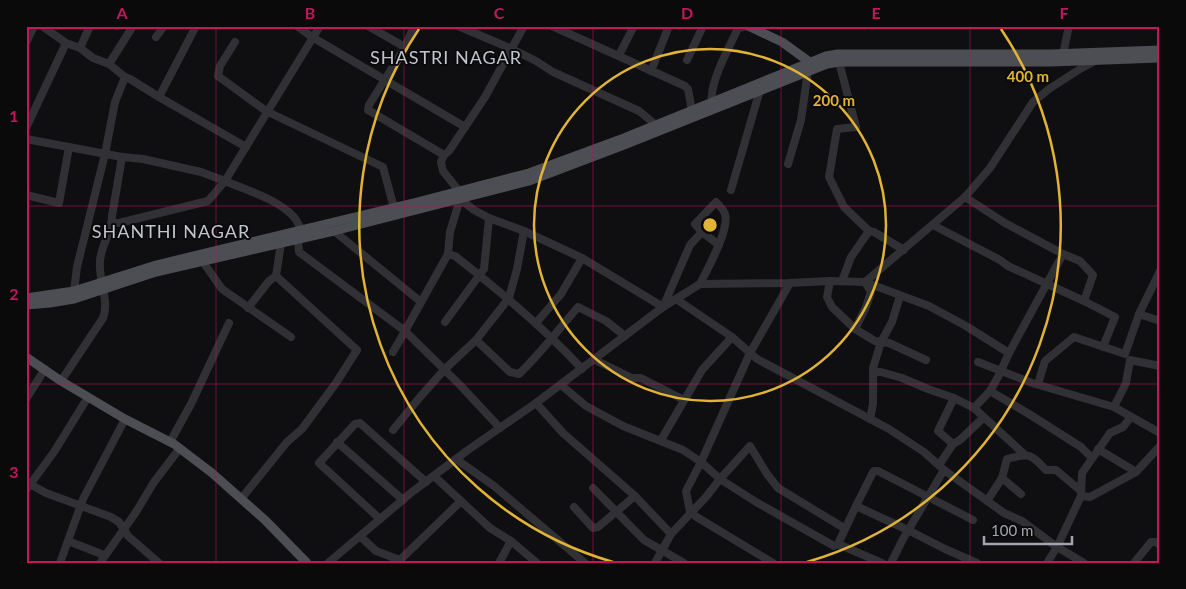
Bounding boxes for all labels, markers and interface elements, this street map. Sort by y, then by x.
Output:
text: A [115,3,128,22]
text: B [305,3,315,22]
text: C [494,3,505,22]
text: D [681,3,693,22]
text: E [871,3,881,22]
text: F [1059,3,1069,22]
district label: SHASTRI NAGAR [370,46,522,68]
text: 400 m [1007,67,1049,85]
text: 200 m [813,91,855,109]
text: 1 [9,106,19,125]
centre of rings [701,216,719,234]
district label: SHANTHI NAGAR [92,220,250,242]
text: 2 [9,284,19,303]
text: 3 [9,462,19,481]
scale bar [984,514,1071,546]
text: 100 m [991,521,1033,539]

